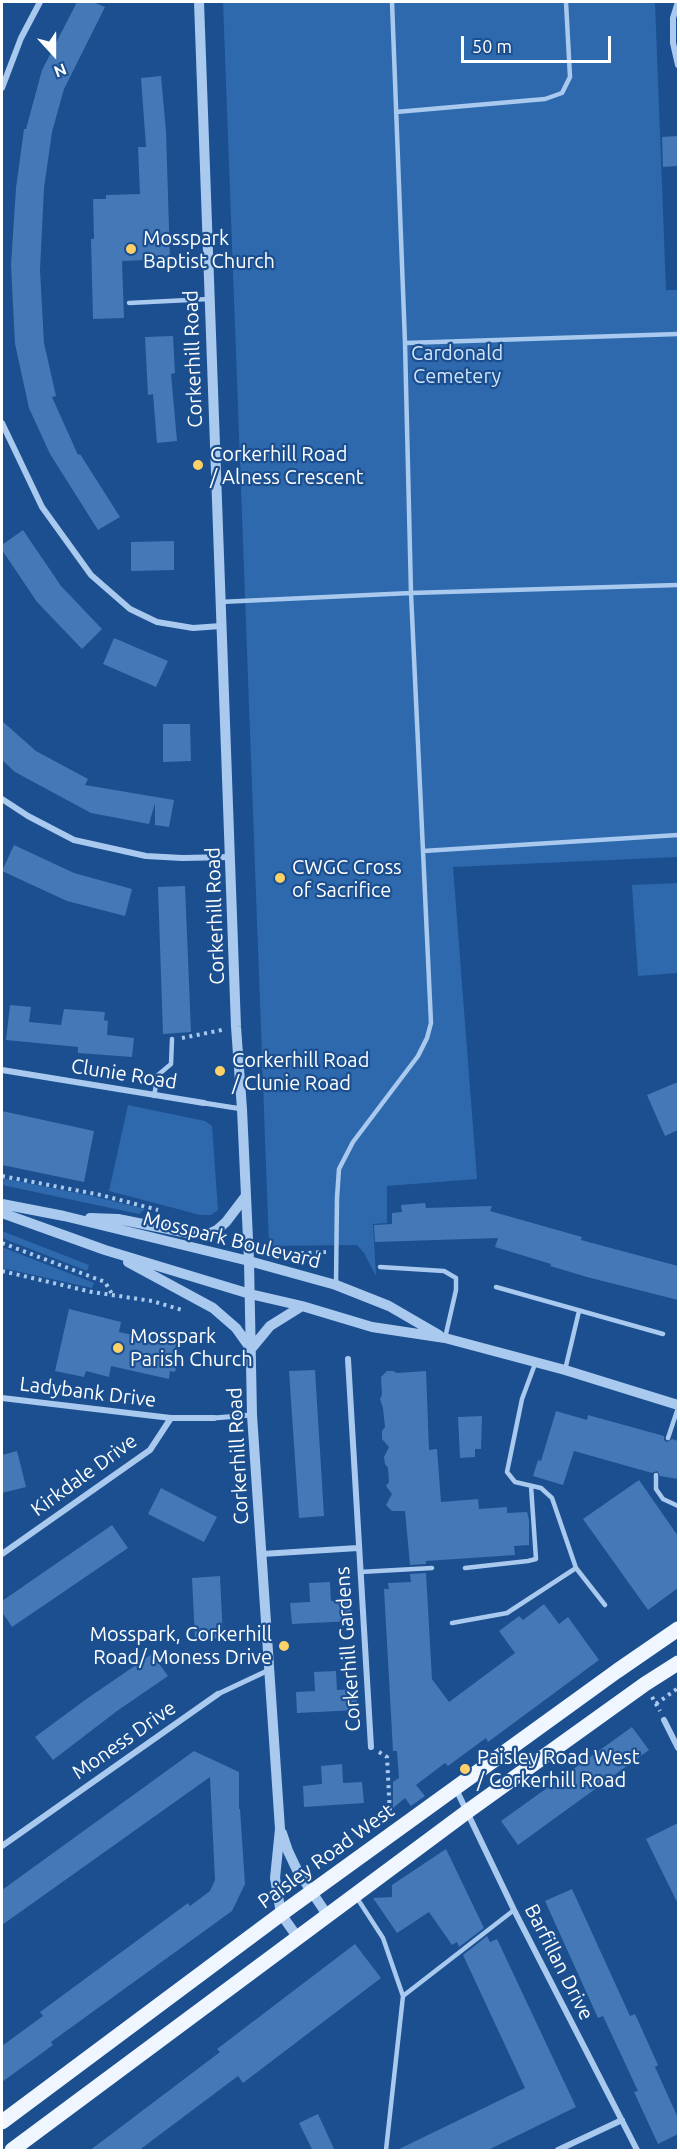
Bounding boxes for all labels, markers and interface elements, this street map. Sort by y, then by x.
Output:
north arrow [24,24,84,84]
scale bar [464,24,614,62]
text: 50 m [472,36,512,56]
text: N [52,60,69,81]
place label: Mosspark Baptist Church [143,226,275,273]
marker: Mosspark Baptist Church [124,242,138,256]
street label: Corkerhill Road [179,290,207,428]
park label: Cardonald Cemetery [411,341,503,388]
place label: Corkerhill Road / Alness Crescent [210,442,364,489]
marker: Corkerhill Road / Alness Crescent [191,458,205,472]
street label: Corkerhill Road [201,847,229,985]
place label: CWGC Cross of Sacrifice [292,855,402,902]
marker: CWGC Cross of Sacrifice [273,871,287,885]
place label: Corkerhill Road / Clunie Road [232,1048,369,1095]
street label: Clunie Road [69,1054,179,1094]
marker: Corkerhill Road / Clunie Road [213,1064,227,1078]
street label: Mosspark Boulevard [141,1206,323,1274]
place label: Mosspark Parish Church [130,1324,253,1371]
marker: Mosspark Parish Church [111,1341,125,1355]
street label: Ladybank Drive [18,1372,158,1412]
street label: Corkerhill Road [222,1387,254,1525]
street label: Kirkdale Drive [26,1429,142,1521]
street label: Corkerhill Gardens [330,1566,366,1732]
place label: Mosspark, Corkerhill Road/ Moness Drive [90,1622,272,1669]
marker: Mosspark, Corkerhill Road/ Moness Drive [277,1639,291,1653]
street label: Moness Drive [68,1696,180,1784]
place label: Paisley Road West / Corkerhill Road [477,1745,640,1792]
marker: Paisley Road West / Corkerhill Road [458,1762,472,1776]
street label: Paisley Road West [253,1799,399,1913]
street label: Barfillan Drive [519,1900,599,2024]

